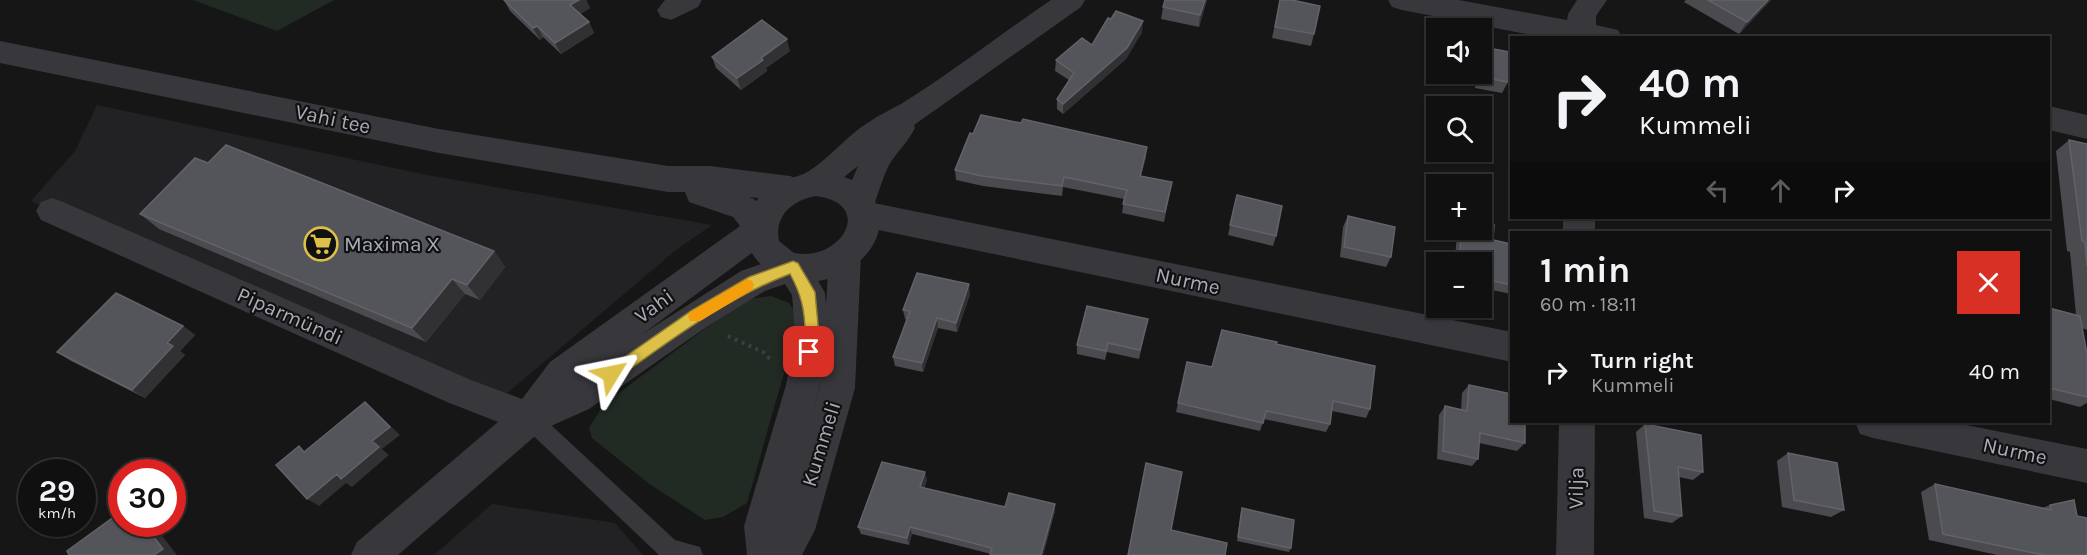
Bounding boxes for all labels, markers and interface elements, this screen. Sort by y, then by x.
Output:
map controls [1426,18,1492,318]
button: sound [1426,18,1492,84]
text: 40 m [1639,58,1741,108]
icon: right [1540,60,1618,138]
button: search [1426,96,1492,162]
street label: Vahi tee [293,99,373,139]
text: Kummeli [1639,109,1752,141]
button: + [1426,174,1492,240]
icon: left [1701,174,1734,207]
icon: ahead [1764,174,1797,207]
icon: right [1827,174,1860,207]
supermarket icon: Maxima X [303,226,339,262]
place label: Maxima X [344,232,440,256]
text: 1 min [1540,249,1630,291]
button: close [1957,251,2020,314]
button: − [1426,252,1492,318]
street label: Nurme [1154,262,1222,300]
street label: Piparmündi [233,282,347,350]
street label: Vahi [630,284,678,328]
text: 60 m · 18:11 [1540,293,1637,316]
pin [783,326,834,377]
icon: arrive [792,335,825,368]
position arrow [579,342,643,406]
text: Turn right [1591,348,1694,374]
icon: right [1540,356,1573,389]
text: 40 m [1969,359,2020,385]
text: Kummeli [1591,374,1675,397]
street label: Kummeli [797,399,845,489]
street label: Nurme [1981,432,2049,470]
speed limit sign: 30 [108,459,186,537]
street label: Vilja [1564,467,1588,509]
text: 29 [39,473,75,509]
text: km/h [38,504,76,522]

